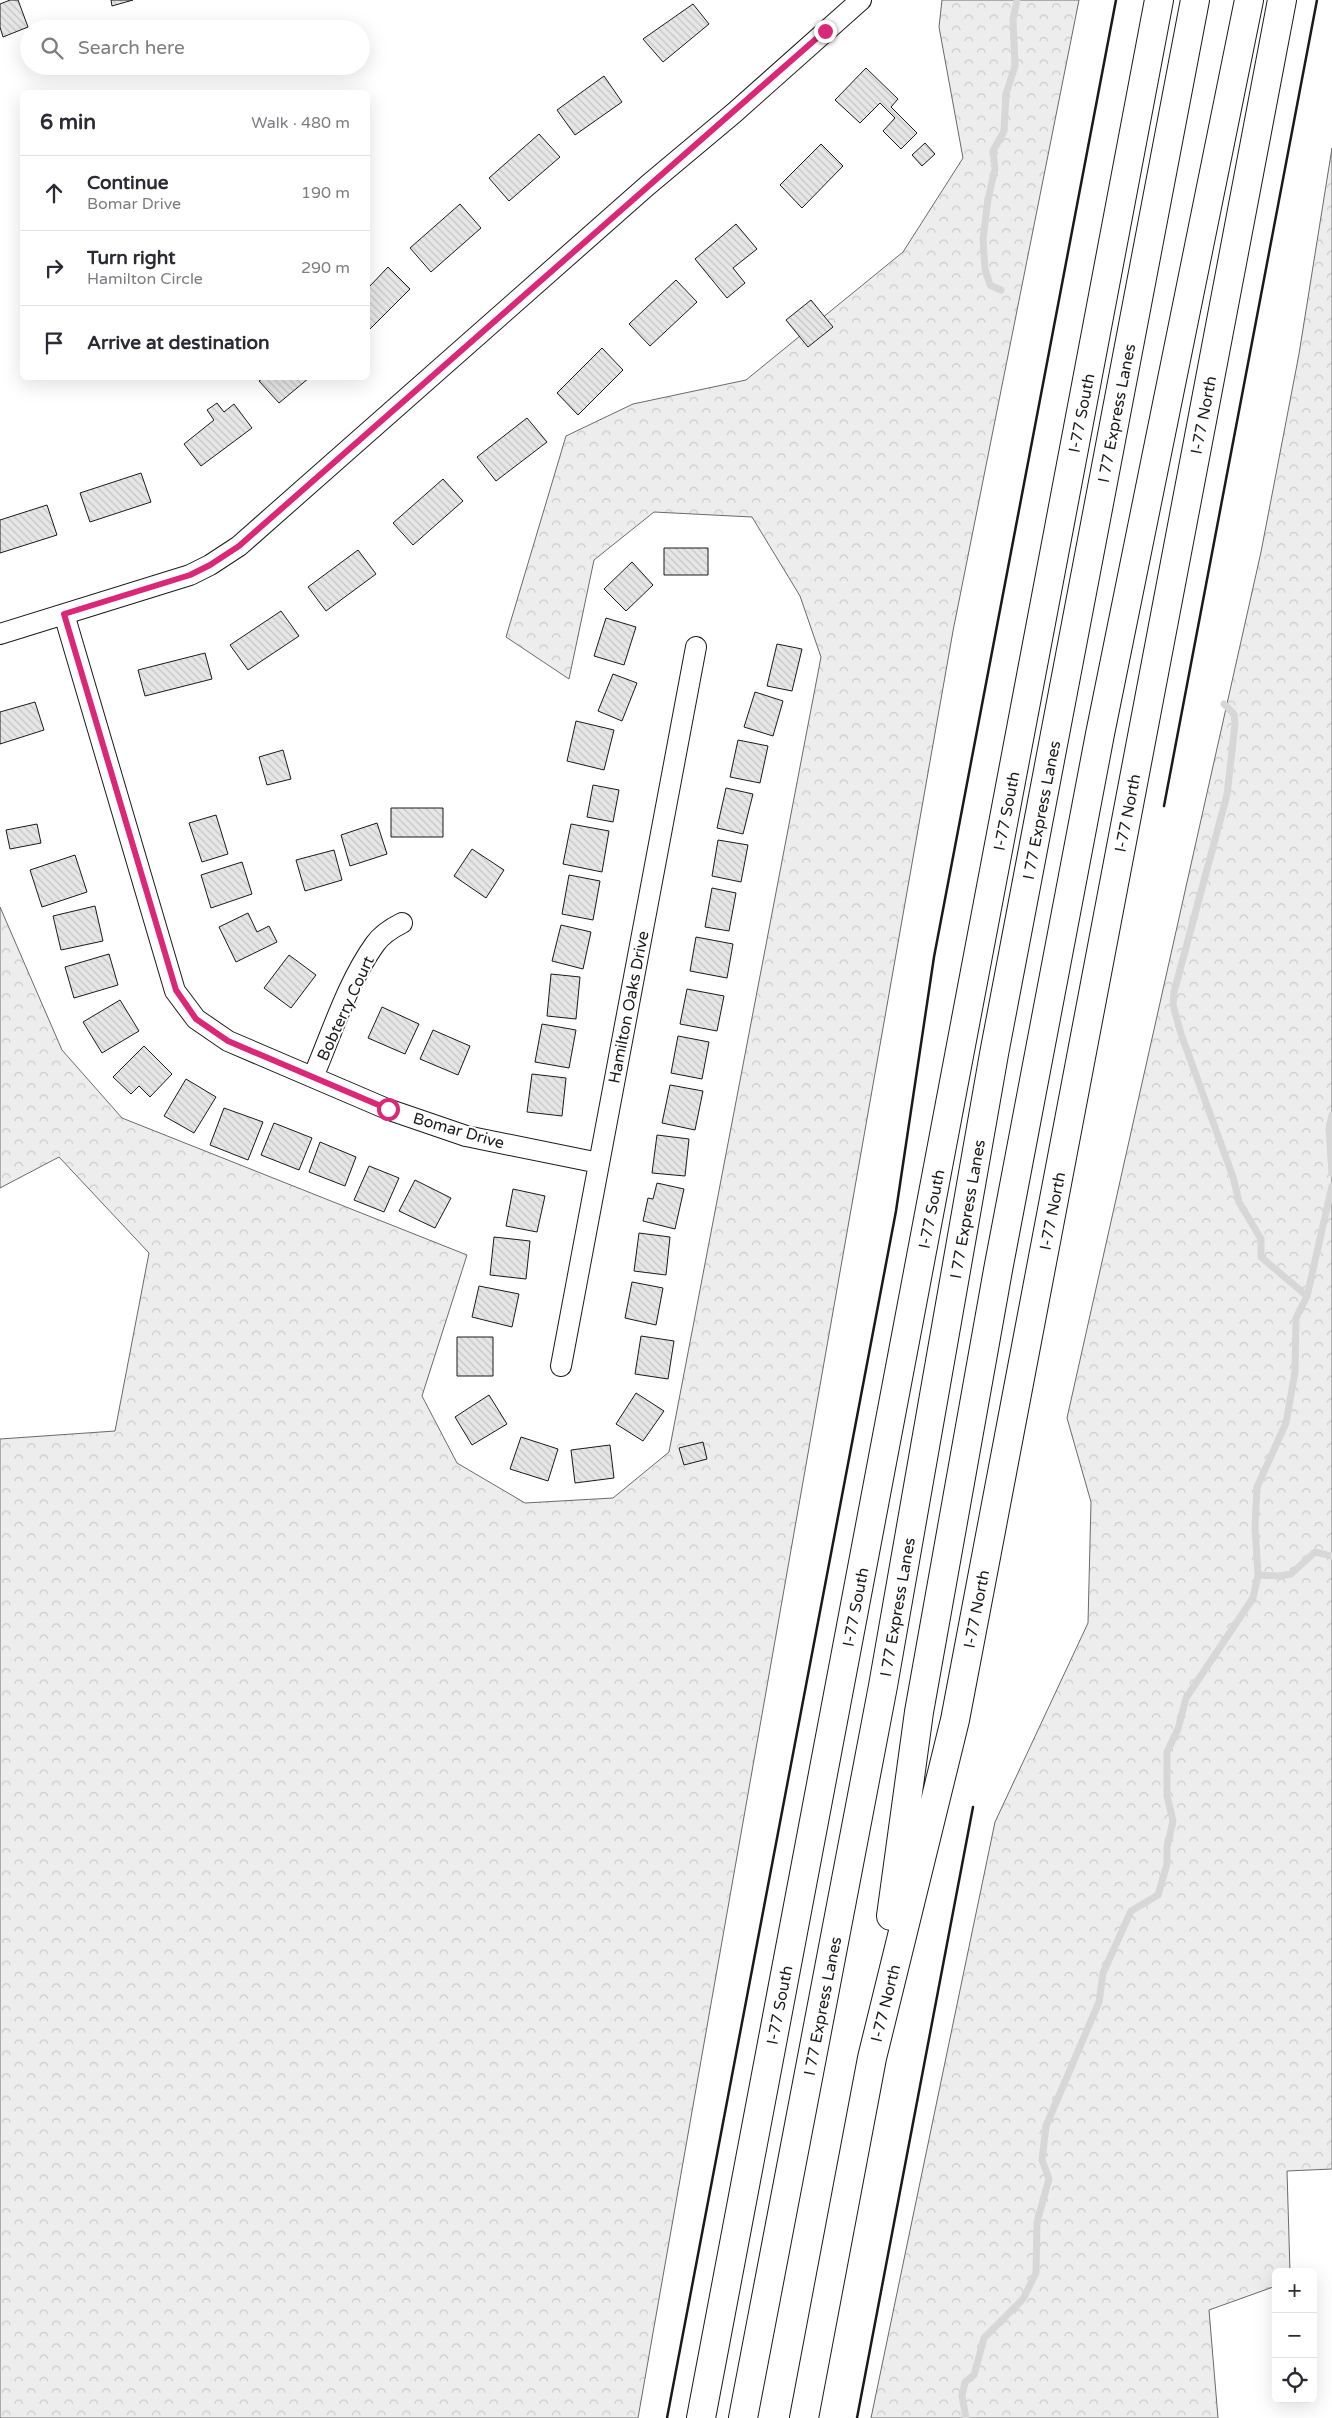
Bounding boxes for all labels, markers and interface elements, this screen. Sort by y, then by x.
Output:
search box [20,20,370,75]
route end [814,20,837,43]
icon: search [38,34,66,62]
text: Search here [78,37,185,59]
text: 6 min [40,110,96,135]
text: Walk · 480 m [251,113,350,133]
text: Continue [87,172,169,194]
icon: ahead [40,179,68,207]
text: 190 m [301,183,350,203]
text: Bomar Drive [87,194,181,214]
text: Turn right [87,247,175,269]
icon: right [40,254,68,282]
text: 290 m [301,258,350,278]
text: Hamilton Circle [87,269,203,289]
icon: arrive [40,329,68,357]
text: Arrive at destination [87,332,270,354]
street label: I 77 Express Lanes [1094,342,1140,484]
street label: I-77 South [1065,372,1099,454]
street label: I-77 North [1187,374,1221,456]
street label: I 77 Express Lanes [1019,739,1065,881]
street label: I-77 South [990,770,1024,852]
street label: I-77 North [1111,772,1145,854]
street label: Hamilton Oaks Drive [604,929,654,1085]
street label: Bobterry Court [313,953,379,1064]
route start [377,1098,400,1121]
street label: Bomar Drive [411,1108,507,1154]
street label: I 77 Express Lanes [946,1138,990,1280]
street label: I-77 South [915,1168,949,1250]
street label: I-77 North [1036,1170,1070,1252]
street label: I 77 Express Lanes [876,1536,920,1678]
street label: I-77 South [839,1566,873,1648]
street label: I-77 North [960,1568,994,1650]
street label: I 77 Express Lanes [800,1935,846,2077]
street label: I-77 North [867,1962,905,2044]
street label: I-77 South [763,1964,797,2046]
map controls [1272,2268,1317,2403]
button: + [1272,2268,1317,2313]
button: − [1272,2313,1317,2358]
button: locate [1272,2358,1317,2403]

